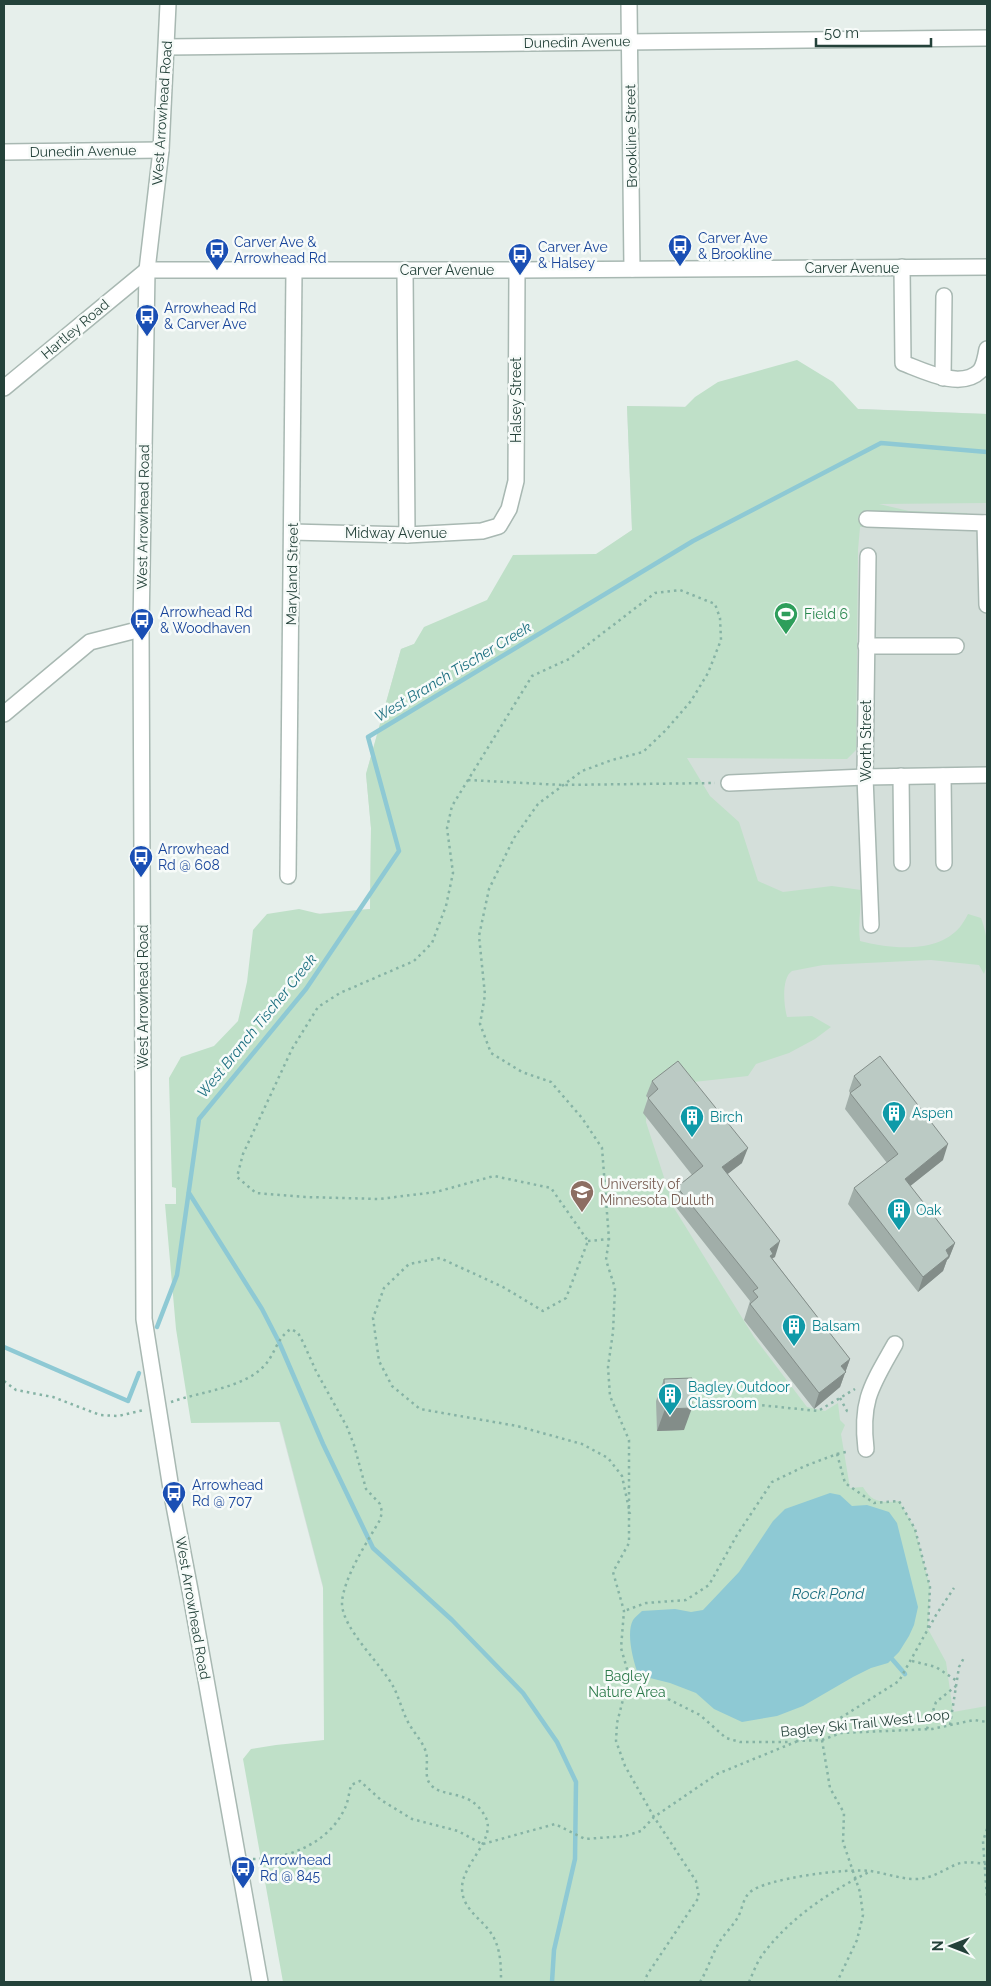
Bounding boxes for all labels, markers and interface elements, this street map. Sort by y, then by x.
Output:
scale bar [816,15,931,47]
text: 50 m [824,24,859,42]
street label: Dunedin Avenue [523,33,631,51]
street label: West Arrowhead Road [149,40,175,186]
street label: Brookline Street [622,84,640,188]
street label: Dunedin Avenue [29,142,137,160]
place label: Carver Ave & Brookline [698,230,772,262]
bus stop icon: Carver Ave & Brookline [667,233,693,267]
place label: Carver Ave & Arrowhead Rd [234,234,326,266]
bus stop icon: Carver Ave & Arrowhead Rd [204,237,230,271]
place label: Carver Ave & Halsey [538,239,608,271]
bus stop icon: Carver Ave & Halsey [507,242,533,276]
street label: Carver Avenue [805,260,899,276]
street label: Carver Avenue [400,262,494,278]
street label: Hartley Road [38,296,112,362]
place label: Arrowhead Rd & Carver Ave [164,300,256,332]
bus stop icon: Arrowhead Rd & Carver Ave [134,303,160,337]
street label: Halsey Street [508,357,524,443]
street label: West Arrowhead Road [134,444,152,590]
street label: Maryland Street [283,522,301,626]
street label: Midway Avenue [345,525,447,541]
sports icon: Field 6 [773,601,799,635]
place label: Arrowhead Rd & Woodhaven [160,604,252,636]
place label: Field 6 [804,606,848,622]
bus stop icon: Arrowhead Rd & Woodhaven [129,607,155,641]
water label: West Branch Tischer Creek [371,618,535,726]
street label: Worth Street [858,700,874,782]
place label: Arrowhead Rd @ 608 [158,841,229,873]
bus stop icon: Arrowhead Rd @ 608 [128,844,154,878]
street label: West Arrowhead Road [135,925,151,1069]
water label: West Branch Tischer Creek [193,950,321,1102]
building icon: Aspen [881,1100,907,1134]
building icon: Birch [679,1104,705,1138]
place label: Aspen [912,1105,953,1121]
place label: Birch [710,1109,743,1125]
place label: University of Minnesota Duluth [600,1176,714,1208]
school or university icon: University of Minnesota Duluth [569,1179,595,1213]
building icon: Oak [886,1197,912,1231]
place label: Oak [916,1202,942,1218]
building icon: Balsam [781,1313,807,1347]
place label: Balsam [812,1318,860,1334]
place label: Bagley Outdoor Classroom [688,1379,790,1411]
building icon: Bagley Outdoor Classroom [657,1382,683,1416]
place label: Arrowhead Rd @ 707 [192,1477,263,1509]
bus stop icon: Arrowhead Rd @ 707 [161,1480,187,1514]
street label: West Arrowhead Road [173,1535,213,1681]
water label: Rock Pond [792,1585,865,1603]
park label: Bagley Nature Area [588,1668,666,1700]
street label: Bagley Ski Trail West Loop [780,1706,951,1740]
place label: Arrowhead Rd @ 845 [260,1852,331,1884]
bus stop icon: Arrowhead Rd @ 845 [230,1855,256,1889]
north arrow [926,1921,976,1971]
text: N [930,1941,946,1951]

